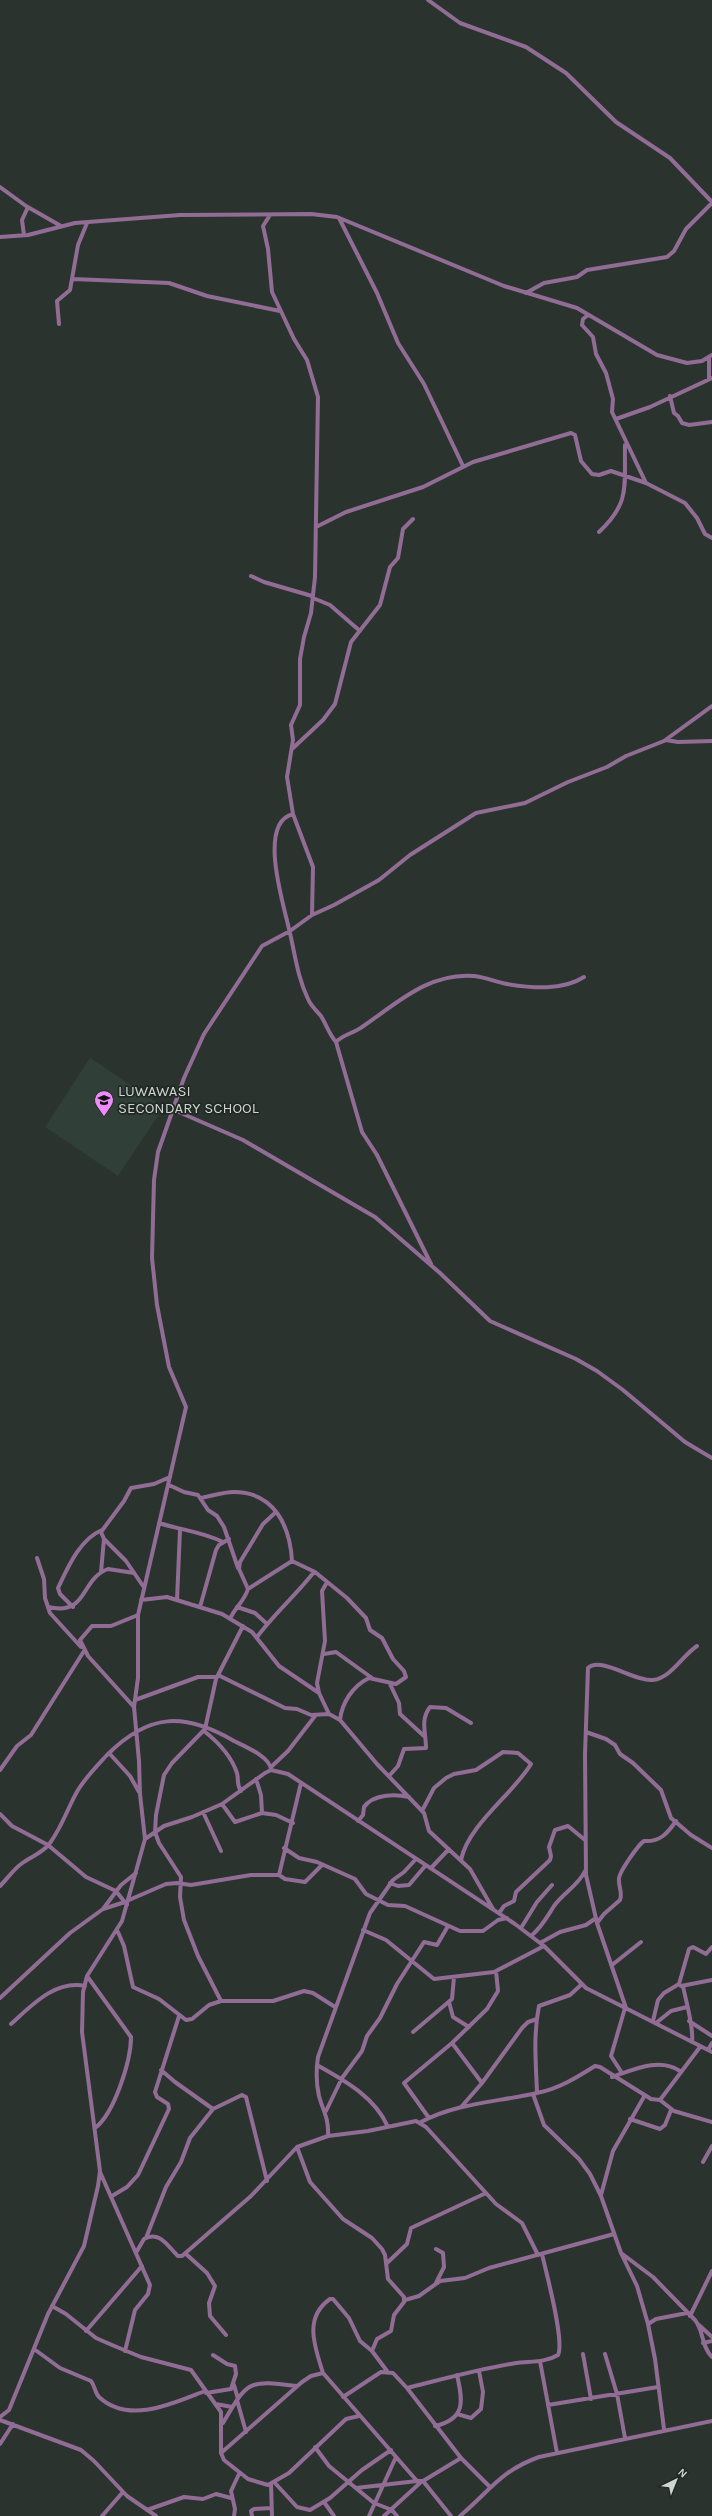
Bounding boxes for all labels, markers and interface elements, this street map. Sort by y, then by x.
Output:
place label: LUWAWASI SECONDARY SCHOOL [118,1082,259,1117]
school or university icon: LUWAWASI SECONDARY SCHOOL [93,1089,115,1117]
north arrow [656,2460,696,2500]
text: N [675,2466,690,2480]

